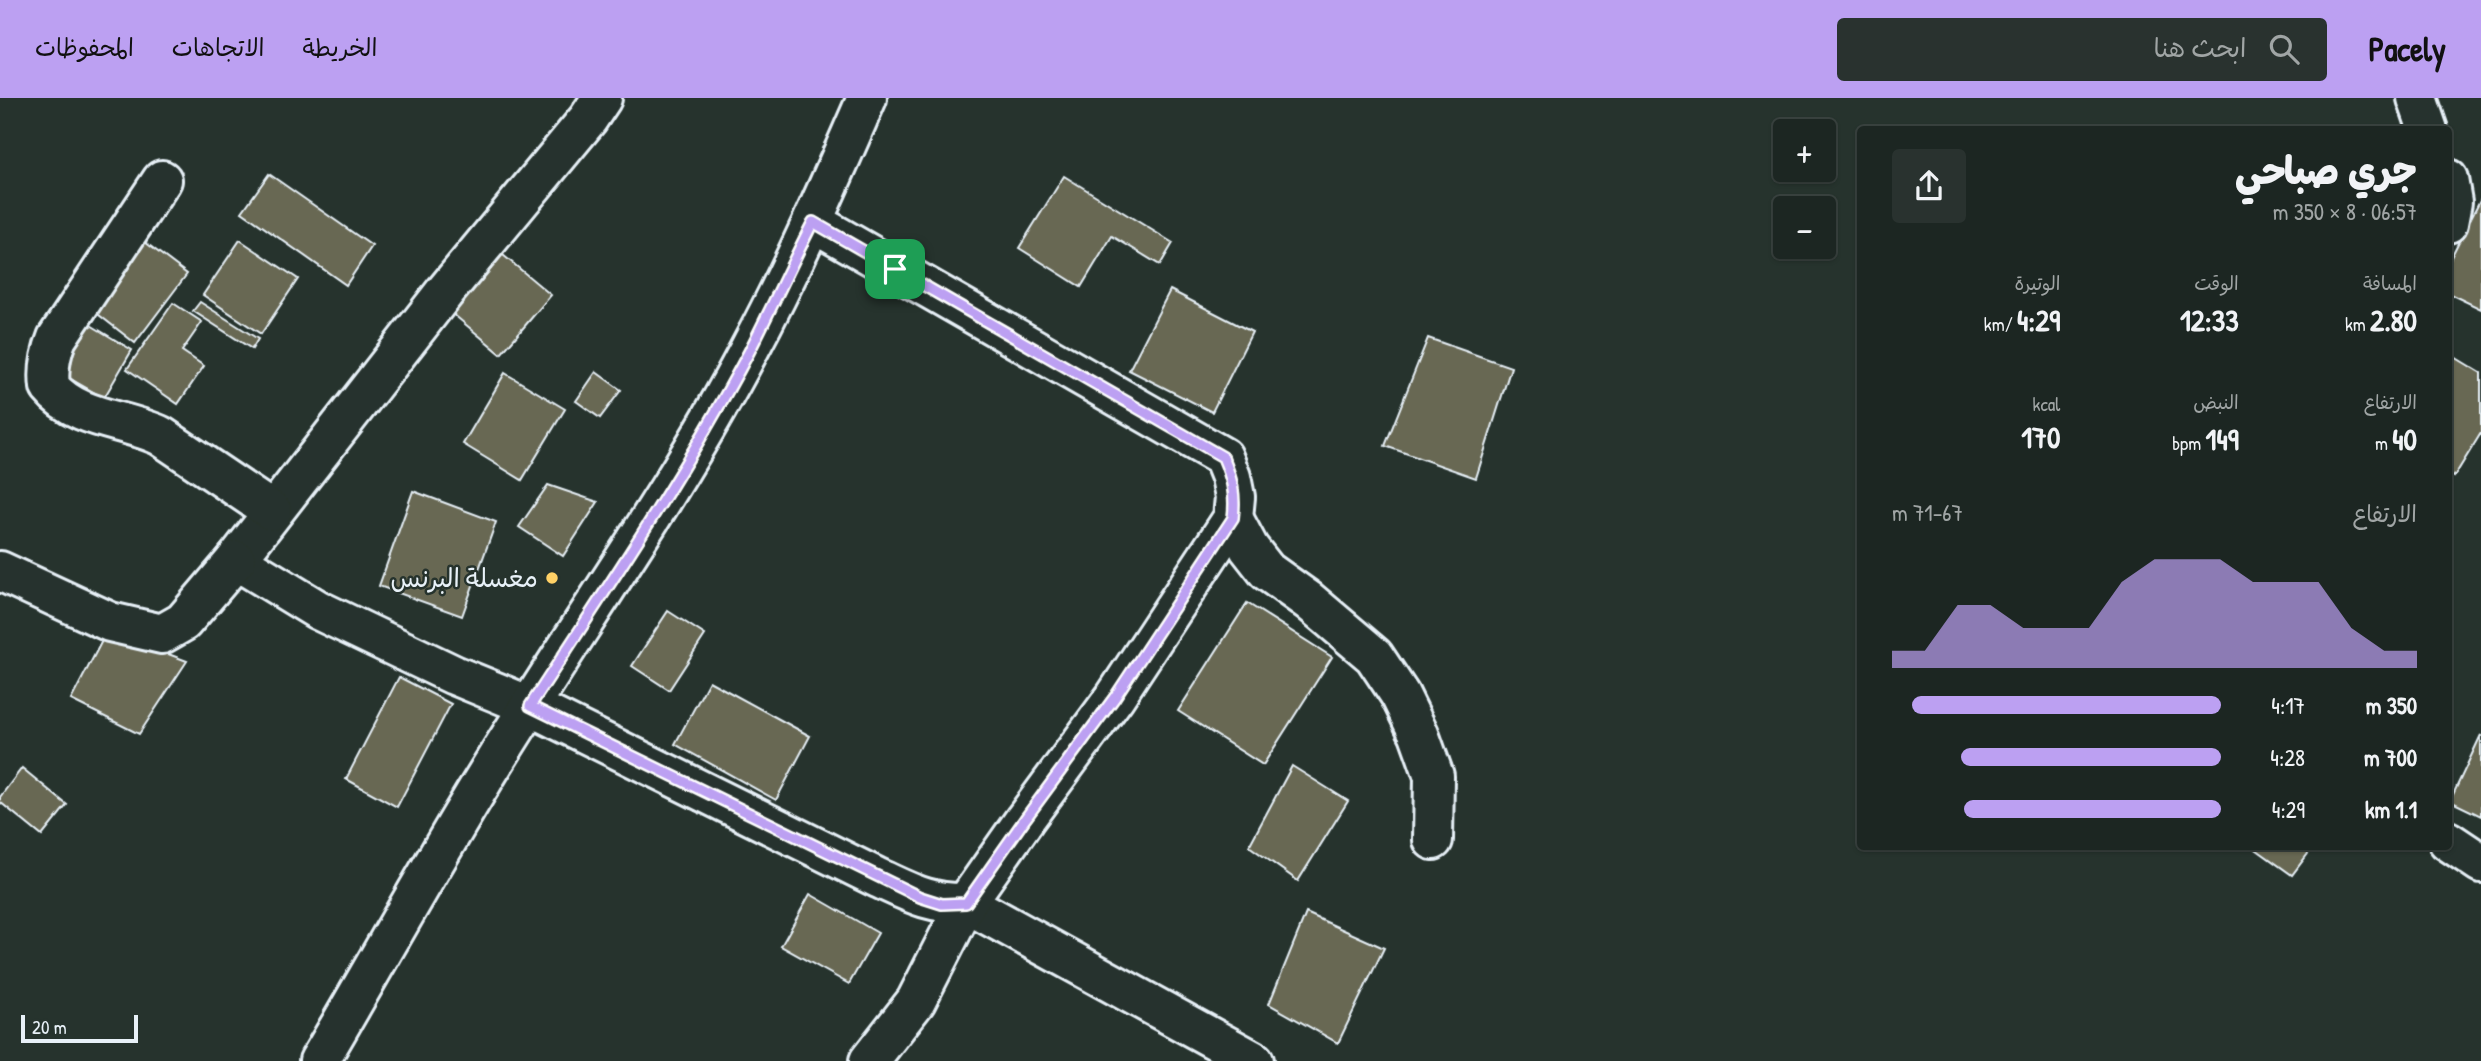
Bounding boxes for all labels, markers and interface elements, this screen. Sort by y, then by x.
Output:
search box [1837,18,2327,81]
text: Pacely [2369,27,2446,71]
text: ابحث هنا [2154,30,2247,65]
icon: search [2265,30,2303,68]
text: المحفوظات [35,31,134,63]
text: الاتجاهات [172,31,265,63]
text: الخريطة [303,31,377,63]
map controls [1773,119,1836,259]
button: + [1773,119,1836,182]
text: جري صباحي [2235,144,2417,196]
button: share [1892,149,1966,223]
button: − [1773,196,1836,259]
text: 06:57 · 8 × 350 m [2273,196,2417,227]
pin [865,239,925,299]
icon: arrive [876,250,914,288]
text: الوتيرة [2014,270,2060,296]
text: الوقت [2194,270,2239,296]
text: المسافة [2363,270,2417,296]
text: 4:29 [2017,300,2060,340]
text: 12:33 [2180,300,2239,340]
text: 2.80 [2370,300,2417,340]
text: /km [1984,311,2017,337]
text: km [2345,311,2370,337]
text: النبض [2193,389,2239,415]
text: الارتفاع [2364,389,2417,415]
text: kcal [2033,391,2060,417]
text: 170 [2021,417,2060,457]
text: 149 [2206,419,2239,459]
text: 40 [2392,419,2417,459]
text: bpm [2172,430,2206,456]
text: m [2375,430,2392,456]
text: 67–71 m [1892,497,1963,528]
text: الارتفاع [2353,498,2417,529]
place label: مغسلة البرنس [391,560,538,595]
marker: مغسلة البرنس [544,570,560,586]
text: 4:17 [2271,690,2305,721]
text: 350 m [2366,690,2417,721]
text: 4:28 [2270,742,2305,773]
text: 700 m [2364,742,2417,773]
text: 4:29 [2272,794,2305,825]
text: 1.1 km [2365,794,2417,825]
scale bar [21,1012,138,1044]
text: 20 m [32,1014,67,1040]

